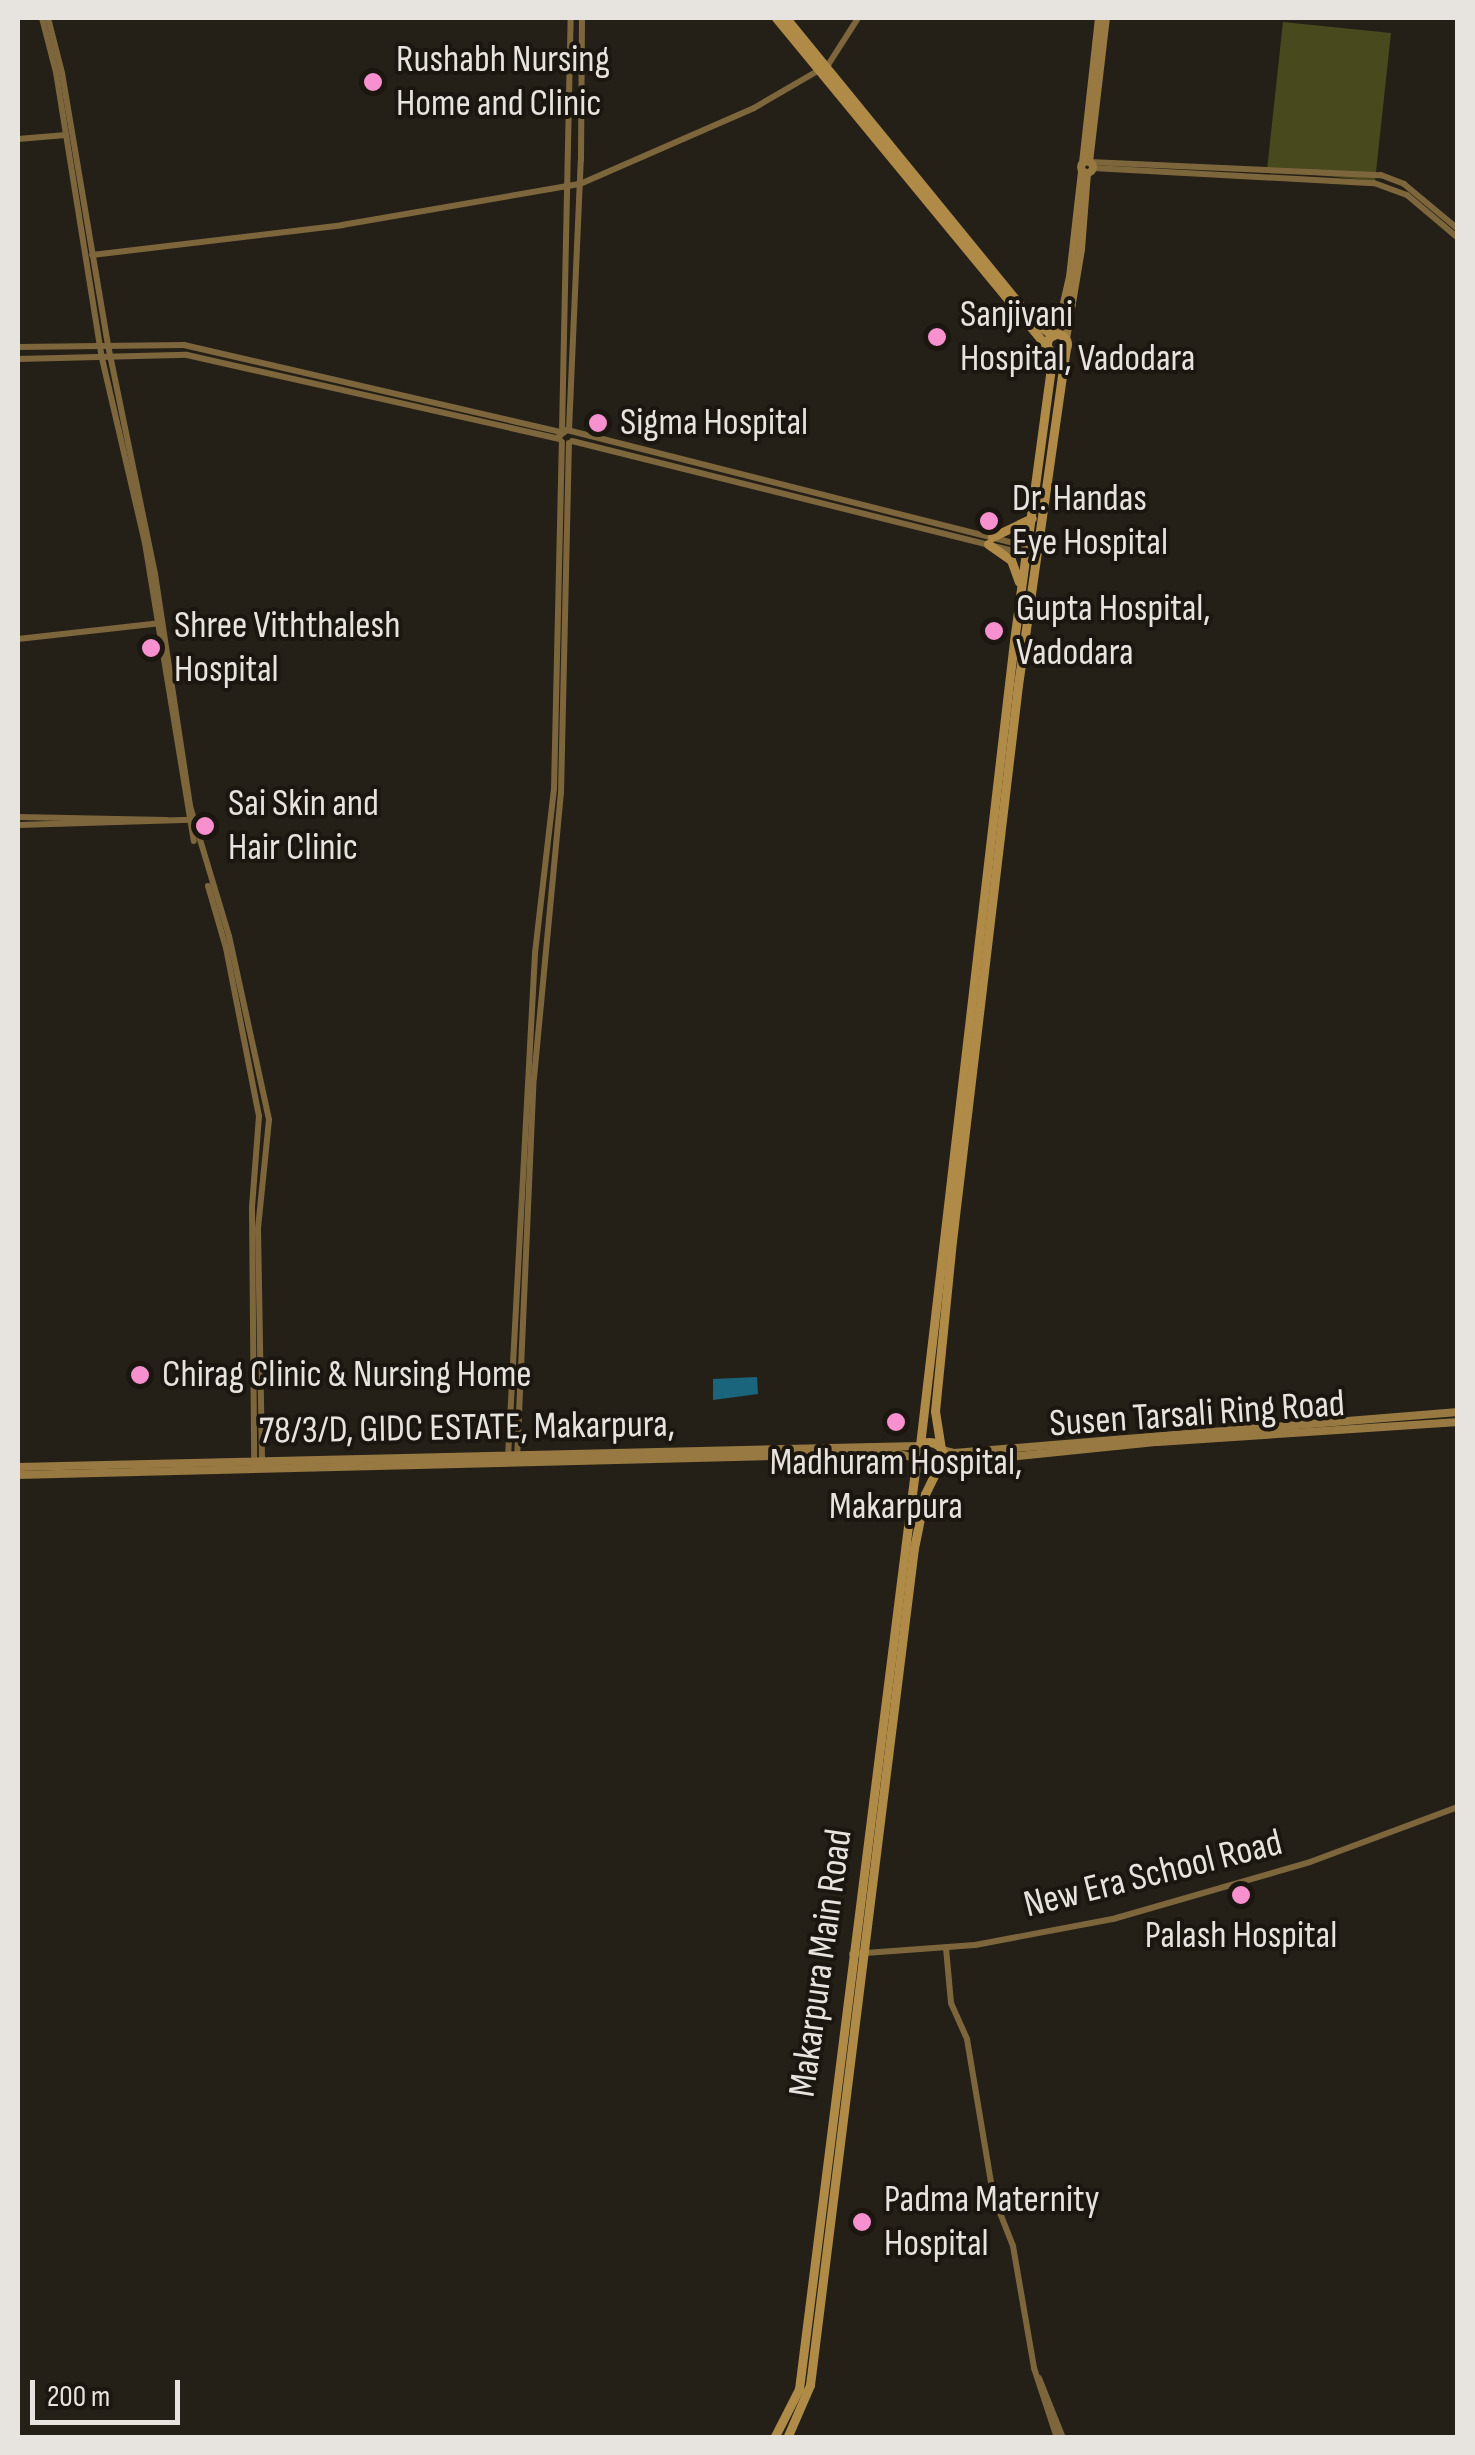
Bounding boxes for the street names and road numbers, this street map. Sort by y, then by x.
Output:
street label: Susen Tarsali Ring Road [1048,1381,1346,1447]
street label: 78/3/D, GIDC ESTATE, Makarpura, [259,1402,675,1454]
street label: New Era School Road [1019,1820,1287,1928]
street label: Makarpura Main Road [780,1826,862,2100]

